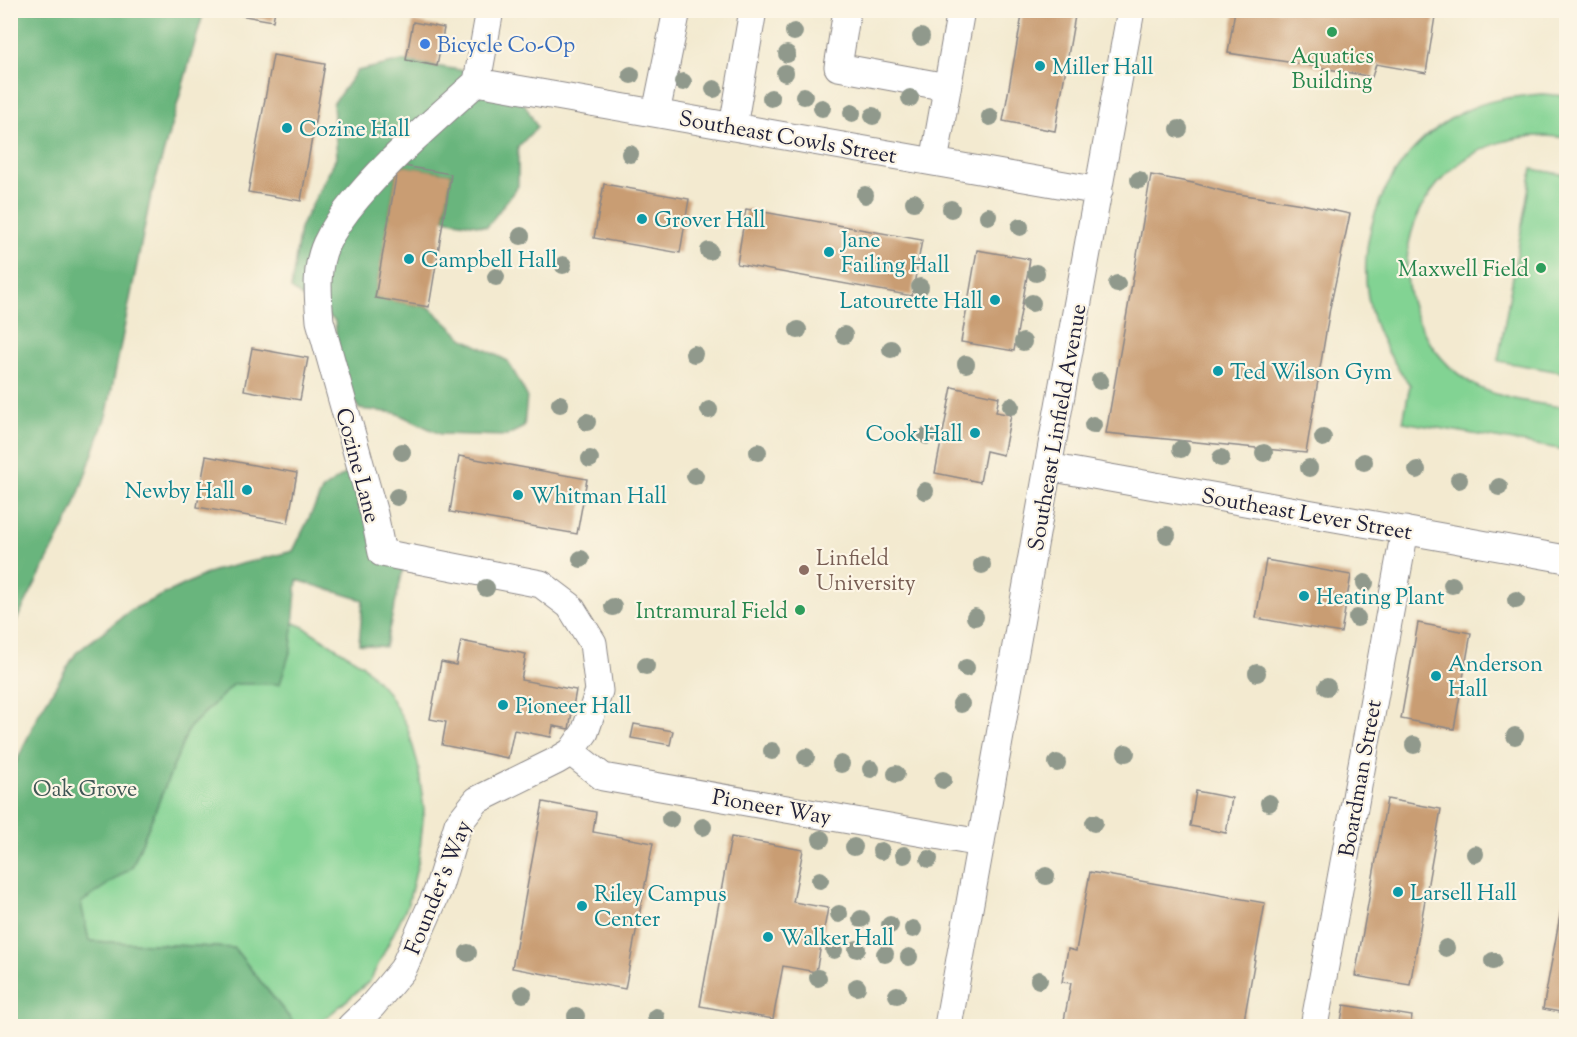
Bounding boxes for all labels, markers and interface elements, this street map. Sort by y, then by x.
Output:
marker: Aquatics Building [1325,25,1339,39]
place label: Bicycle Co-Op [437,31,575,63]
marker: Bicycle Co-Op [418,37,432,51]
place label: Aquatics Building [1290,42,1374,99]
place label: Miller Hall [1052,53,1154,85]
marker: Miller Hall [1033,59,1047,73]
street label: Southeast Cowls Street [676,104,899,174]
place label: Cozine Hall [299,115,410,147]
marker: Cozine Hall [280,121,294,135]
place label: Grover Hall [654,206,766,238]
marker: Grover Hall [635,212,649,226]
place label: Jane Failing Hall [840,226,950,283]
marker: Jane Failing Hall [822,245,836,259]
place label: Campbell Hall [421,246,558,278]
marker: Campbell Hall [402,252,416,266]
place label: Maxwell Field [1398,255,1529,287]
marker: Maxwell Field [1534,261,1548,275]
place label: Latourette Hall [839,287,983,319]
marker: Latourette Hall [988,293,1002,307]
street label: Southeast Linfield Avenue [1021,301,1096,554]
place label: Ted Wilson Gym [1230,358,1392,390]
marker: Ted Wilson Gym [1211,364,1225,378]
street label: Cozine Lane [325,405,387,527]
place label: Cook Hall [865,420,963,452]
marker: Cook Hall [968,426,982,440]
place label: Newby Hall [125,477,235,509]
place label: Whitman Hall [530,482,667,514]
street label: Southeast Lever Street [1199,482,1415,550]
marker: Newby Hall [240,483,254,497]
marker: Whitman Hall [511,488,525,502]
place label: Linfield University [816,544,916,601]
marker: Linfield University [797,563,811,577]
place label: Heating Plant [1316,583,1445,615]
marker: Heating Plant [1297,589,1311,603]
place label: Intramural Field [636,597,788,629]
marker: Intramural Field [793,603,807,617]
place label: Anderson Hall [1448,650,1543,707]
marker: Anderson Hall [1429,669,1443,683]
place label: Pioneer Hall [515,692,631,724]
street label: Boardman Street [1332,697,1392,860]
marker: Pioneer Hall [496,698,510,712]
park label: Oak Grove [33,775,137,807]
street label: Pioneer Way [709,783,834,835]
street label: Founder's Way [398,816,481,960]
place label: Larsell Hall [1410,879,1517,911]
place label: Riley Campus Center [594,880,727,937]
marker: Larsell Hall [1391,885,1405,899]
marker: Riley Campus Center [575,899,589,913]
place label: Walker Hall [780,924,894,956]
marker: Walker Hall [761,930,775,944]

